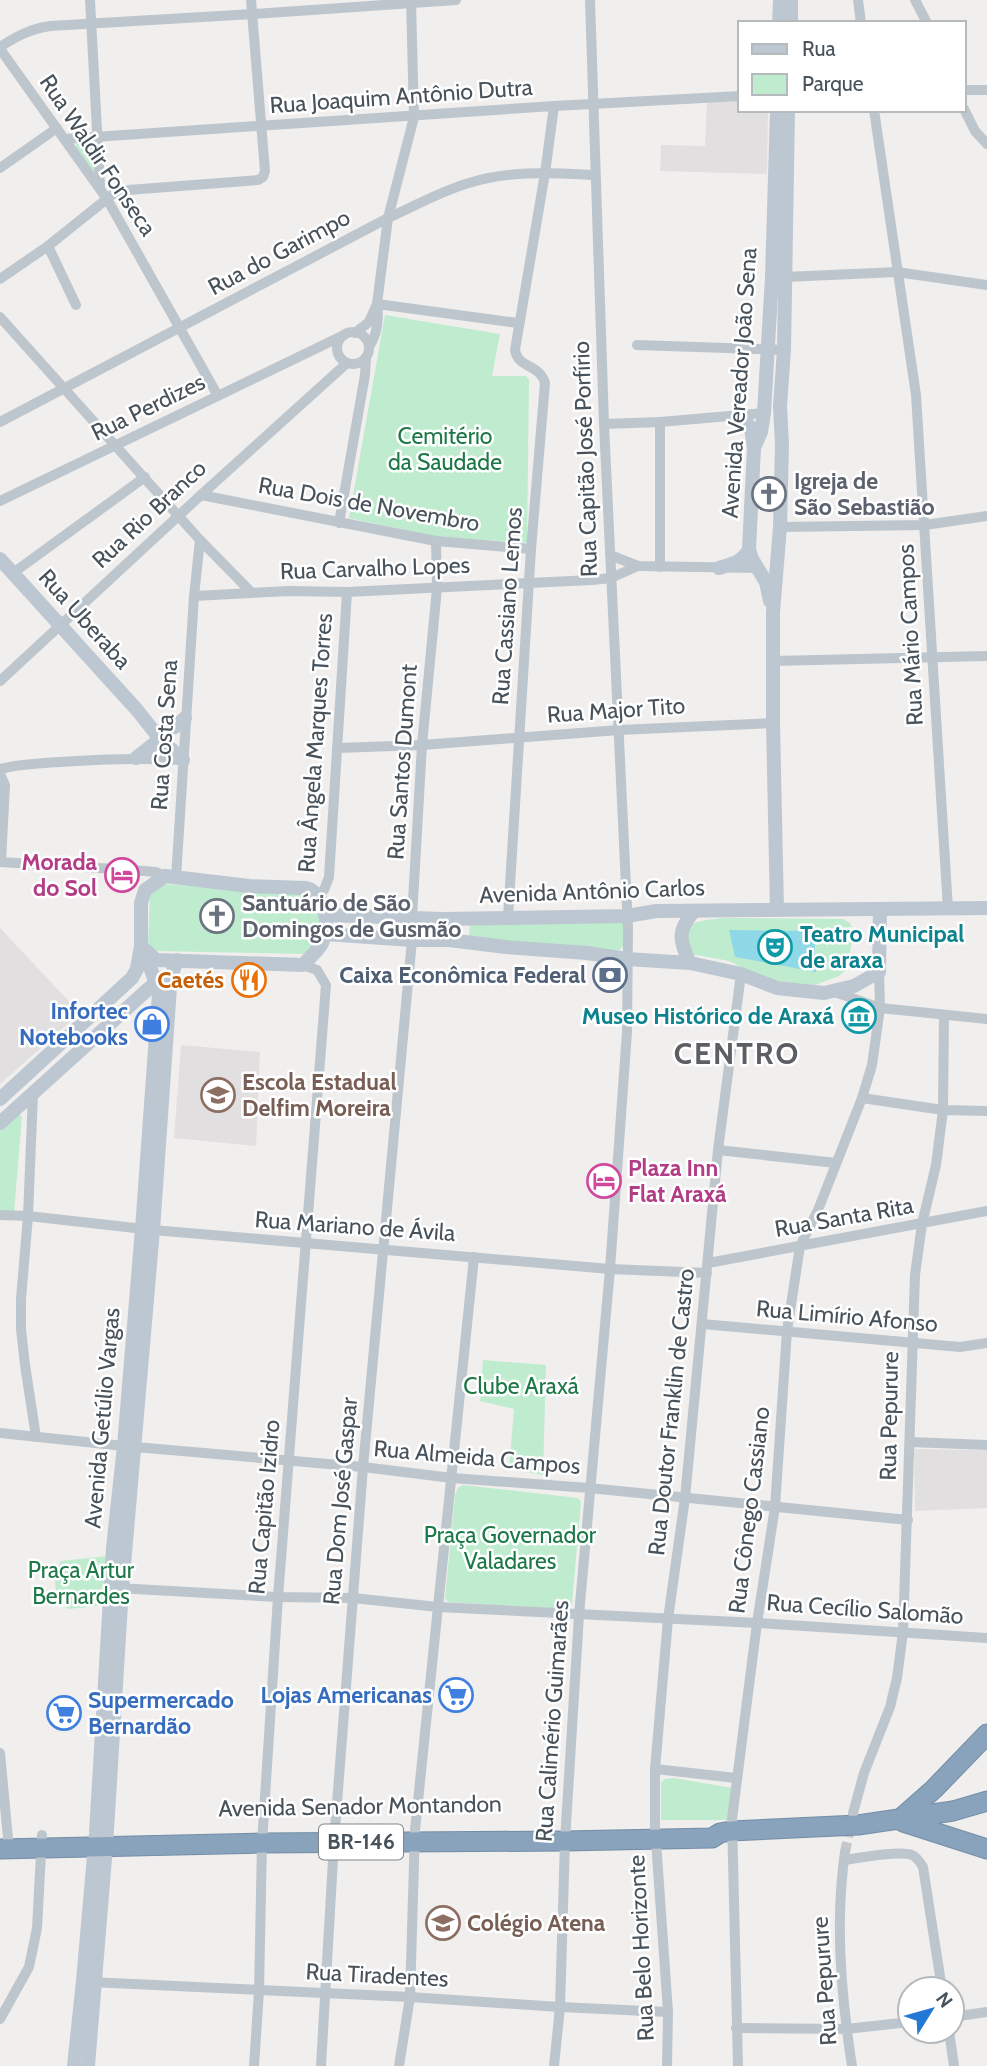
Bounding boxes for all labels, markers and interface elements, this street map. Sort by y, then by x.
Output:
legend [738,21,966,112]
text: Rua [802,36,836,61]
street label: Rua Waldir Fonseca [34,69,162,241]
text: Parque [802,71,864,96]
street label: Rua Joaquim Antônio Dutra [269,73,533,119]
street label: Rua do Garimpo [203,203,355,301]
street label: Avenida Vereador João Sena [716,247,762,519]
street label: Rua Capitão José Porfírio [567,341,603,577]
street label: Rua Perdizes [87,367,209,447]
park label: Cemitério da Saudade [388,422,502,476]
street label: Rua Rio Branco [86,454,212,574]
place label: Igreja de São Sebastião [794,467,935,521]
street label: Rua Dois de Novembro [256,471,482,537]
church icon: Igreja de São Sebastião [750,475,788,513]
street label: Rua Cassiano Lemos [486,506,528,706]
street label: Rua Mário Campos [891,544,929,726]
street label: Rua Carvalho Lopes [279,551,471,585]
street label: Rua Uberaba [33,563,137,675]
street label: Rua Ângela Marques Torres [292,612,338,874]
street label: Rua Costa Sena [145,659,183,811]
street label: Rua Santos Dumont [381,663,423,861]
street label: Rua Major Tito [546,691,686,729]
place label: Morada do Sol [22,848,98,902]
hotel icon: Morada do Sol [103,856,141,894]
street label: Avenida Antônio Carlos [479,873,705,909]
place label: Santuário de São Domingos de Gusmão [242,889,461,943]
church icon: Santuário de São Domingos de Gusmão [198,897,236,935]
place label: Teatro Municipal de araxa [800,920,964,974]
theatre icon: Teatro Municipal de araxa [756,928,794,966]
bank icon: Caixa Econômica Federal [591,956,629,994]
restaurant icon: Caetés [230,961,268,999]
place label: Caixa Econômica Federal [339,961,586,989]
place label: Caetés [157,966,224,994]
place label: Infortec Notebooks [19,997,128,1051]
museum icon: Museo Histórico de Araxá [840,997,878,1035]
place label: Museo Histórico de Araxá [582,1002,835,1030]
shop icon: Infortec Notebooks [133,1005,171,1043]
district label: CENTRO [674,1035,800,1072]
place label: Escola Estadual Delfim Moreira [242,1068,396,1122]
school or university icon: Escola Estadual Delfim Moreira [199,1076,237,1114]
place label: Plaza Inn Flat Araxá [628,1154,727,1208]
hotel icon: Plaza Inn Flat Araxá [585,1162,623,1200]
street label: Rua Santa Rita [772,1191,916,1243]
street label: Rua Mariano de Ávila [254,1204,456,1247]
street label: Rua Doutor Franklin de Castro [642,1267,700,1557]
street label: Rua Limírio Afonso [755,1294,939,1338]
street label: Avenida Getúlio Vargas [78,1307,126,1529]
street label: Rua Pepurure [874,1351,904,1481]
park label: Clube Araxá [463,1372,579,1400]
street label: Rua Dom José Gaspar [317,1395,363,1606]
street label: Rua Cônego Cassiano [722,1405,776,1615]
street label: Rua Capitão Izidro [242,1419,286,1595]
street label: Rua Almeida Campos [372,1434,582,1480]
park label: Praça Governador Valadares [424,1521,597,1575]
park label: Praça Artur Bernardes [28,1556,135,1610]
street label: Rua Cecílio Salomão [766,1588,964,1630]
street label: Rua Calimério Guimarães [530,1599,574,1843]
supermarket icon: Lojas Americanas [437,1676,475,1714]
place label: Lojas Americanas [261,1681,432,1709]
place label: Supermercado Bernardão [88,1686,234,1740]
supermarket icon: Supermercado Bernardão [45,1694,83,1732]
street label: Avenida Senador Montandon [218,1790,502,1822]
road number: BR-146 [319,1825,403,1860]
street label: Rua Belo Horizonte [622,1854,660,2042]
school or university icon: Colégio Atena [424,1904,462,1942]
place label: Colégio Atena [467,1909,606,1937]
street label: Rua Pepurure [806,1915,842,2047]
street label: Rua Tiradentes [305,1957,449,1993]
north arrow [896,1975,966,2045]
text: N [931,1988,957,2012]

